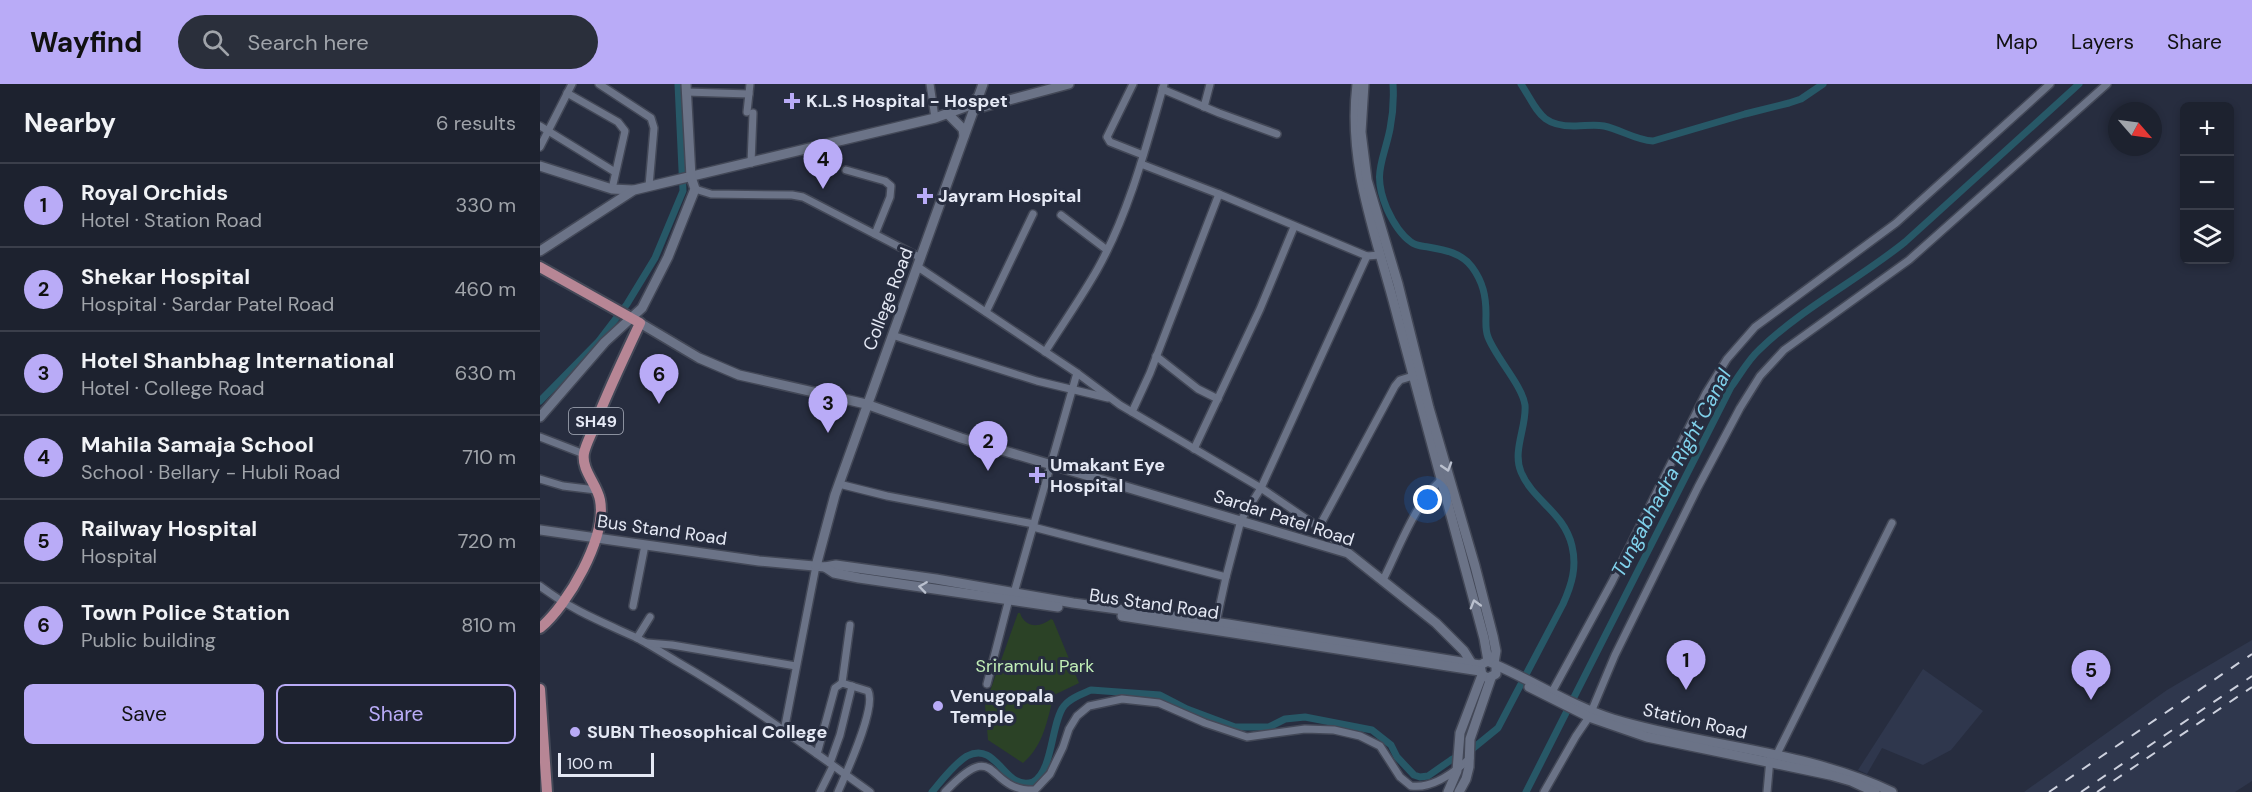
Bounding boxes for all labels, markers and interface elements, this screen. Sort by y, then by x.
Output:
search box [178,15,598,69]
text: Wayfind [30,24,142,61]
icon: search [199,26,232,59]
text: Search here [247,28,369,57]
text: Map [1996,28,2038,56]
text: Layers [2071,28,2134,56]
text: Share [2167,28,2222,56]
place label: K.L.S Hospital - Hospet [806,89,1008,113]
marker: K.L.S Hospital - Hospet [783,92,801,110]
north arrow [2108,102,2162,156]
map controls [2180,102,2234,264]
button: + [2180,102,2234,156]
text: Nearby [24,106,116,140]
text: 6 results [436,110,516,136]
pin: 4 [804,140,842,189]
button: − [2180,156,2234,210]
text: Royal Orchids [81,178,228,207]
place label: Jayram Hospital [938,184,1081,208]
marker: Jayram Hospital [916,187,934,205]
text: 1 [40,192,47,218]
text: 330 m [456,192,516,218]
text: Hotel · Station Road [81,207,262,233]
button: layers [2180,210,2234,264]
street label: College Road [857,244,919,354]
text: Shekar Hospital [81,262,250,291]
text: 2 [38,276,49,302]
text: 460 m [454,276,516,302]
text: Hospital · Sardar Patel Road [81,291,334,317]
text: Hotel Shanbhag International [81,346,394,375]
pin: 6 [640,354,678,404]
text: 3 [37,360,50,386]
text: 630 m [455,360,516,386]
water label: Tungabhadra Right Canal [1605,364,1737,581]
text: Hotel · College Road [81,375,264,401]
pin: 3 [808,384,848,433]
road number: SH49 [569,408,623,434]
pin: 2 [968,422,1008,471]
text: Mahila Samaja School [81,430,314,459]
text: 4 [37,444,50,470]
text: 710 m [462,444,516,470]
place label: Umakant Eye Hospital [1050,453,1165,498]
text: School · Bellary - Hubli Road [81,459,340,485]
one-way arrow [1440,461,1452,472]
marker: Umakant Eye Hospital [1028,466,1046,484]
street label: Sardar Patel Road [1211,484,1357,552]
your location [1413,485,1442,514]
street label: Bus Stand Road [596,509,728,551]
text: Railway Hospital [81,514,257,543]
text: 5 [37,528,50,554]
text: 720 m [458,528,516,554]
text: Hospital [81,543,157,569]
one-way arrow [919,582,928,594]
street label: Bus Stand Road [1088,583,1220,625]
text: Town Police Station [81,598,290,627]
one-way arrow [1470,599,1482,610]
text: 6 [37,612,50,638]
text: 810 m [461,612,516,638]
text: Public building [81,627,216,653]
pin: 1 [1666,640,1706,690]
pin: 5 [2072,650,2110,700]
park label: Sriramulu Park [976,654,1094,678]
button: Save [24,684,264,744]
button: Share [276,684,516,744]
place label: Venugopala Temple [950,684,1054,729]
street label: Station Road [1641,697,1749,745]
marker: Venugopala Temple [931,699,945,713]
place label: SUBN Theosophical College [587,720,827,744]
marker: SUBN Theosophical College [568,725,582,739]
scale bar [558,750,654,778]
text: 100 m [567,753,612,774]

